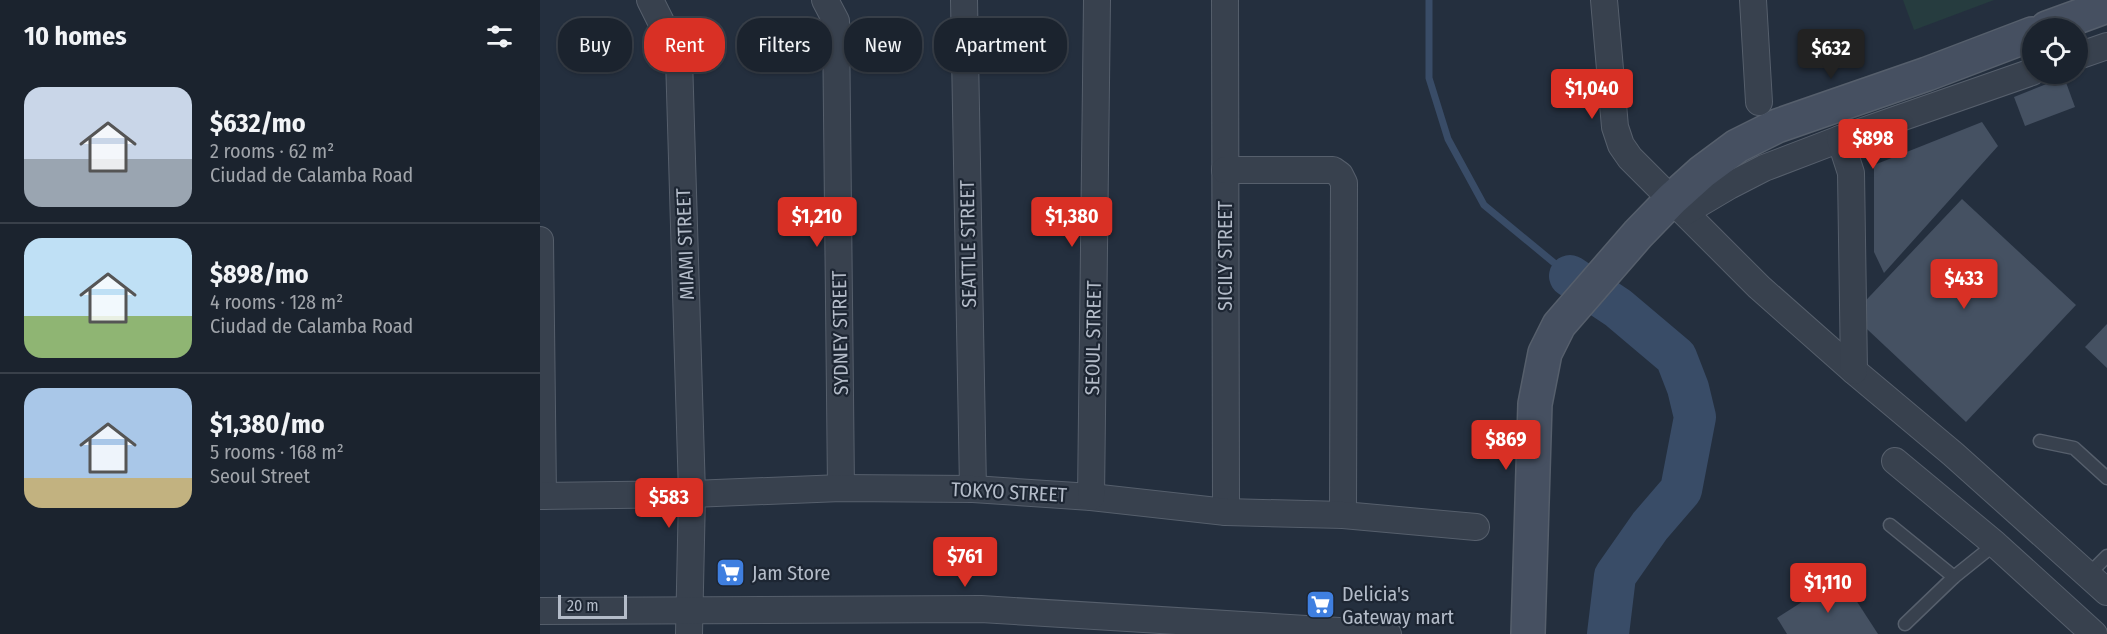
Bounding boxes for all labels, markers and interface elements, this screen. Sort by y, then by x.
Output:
chip: Buy [558,18,632,72]
chip: Rent [644,18,725,72]
chip: Filters [737,18,832,72]
chip: New [844,18,922,72]
chip: Apartment [934,18,1067,72]
map controls [2022,18,2088,84]
button: locate [2022,18,2088,84]
icon: filters [483,20,516,53]
text: 10 homes [24,21,127,52]
pin: $632 [1795,29,1867,80]
text: $632 [1812,36,1850,60]
pin: $1,040 [1543,69,1641,120]
text: $1,040 [1565,76,1619,100]
text: $632/mo [210,108,306,139]
icon: home [72,111,144,183]
pin: $898 [1837,119,1909,170]
text: $898 [1852,126,1894,150]
text: 2 rooms · 62 m² [210,139,334,163]
text: Ciudad de Calamba Road [210,163,413,187]
street label: SEATTLE STREET [955,179,981,308]
street label: MIAMI STREET [671,187,699,300]
pin: $1,210 [768,197,866,248]
pin: $1,380 [1023,197,1121,248]
street label: SICILY STREET [1213,200,1237,311]
text: $1,210 [792,204,842,228]
text: $1,380 [1045,204,1099,228]
text: $898/mo [210,259,309,290]
pin: $433 [1928,259,2000,310]
icon: home [72,262,144,334]
text: $433 [1945,266,1983,290]
street label: SYDNEY STREET [827,270,853,396]
street label: SEOUL STREET [1080,280,1106,396]
text: 4 rooms · 128 m² [210,290,343,314]
text: Ciudad de Calamba Road [210,314,413,338]
text: $1,380/mo [210,409,325,440]
icon: home [72,412,144,484]
pin: $869 [1470,420,1542,471]
text: $869 [1485,427,1527,451]
text: 5 rooms · 168 m² [210,440,344,464]
text: Seoul Street [210,464,310,488]
street label: TOKYO STREET [950,477,1068,507]
pin: $583 [633,478,705,529]
text: $583 [649,485,689,509]
pin: $761 [929,537,1001,588]
text: $761 [947,544,983,568]
supermarket icon: Jam Store [715,557,747,589]
place label: Jam Store [752,561,830,585]
pin: $1,110 [1779,563,1877,614]
text: $1,110 [1804,570,1852,594]
place label: Delicia's Gateway mart [1342,582,1454,629]
supermarket icon: Delicia's Gateway mart [1305,589,1337,621]
scale bar [558,592,627,620]
text: 20 m [567,596,598,615]

